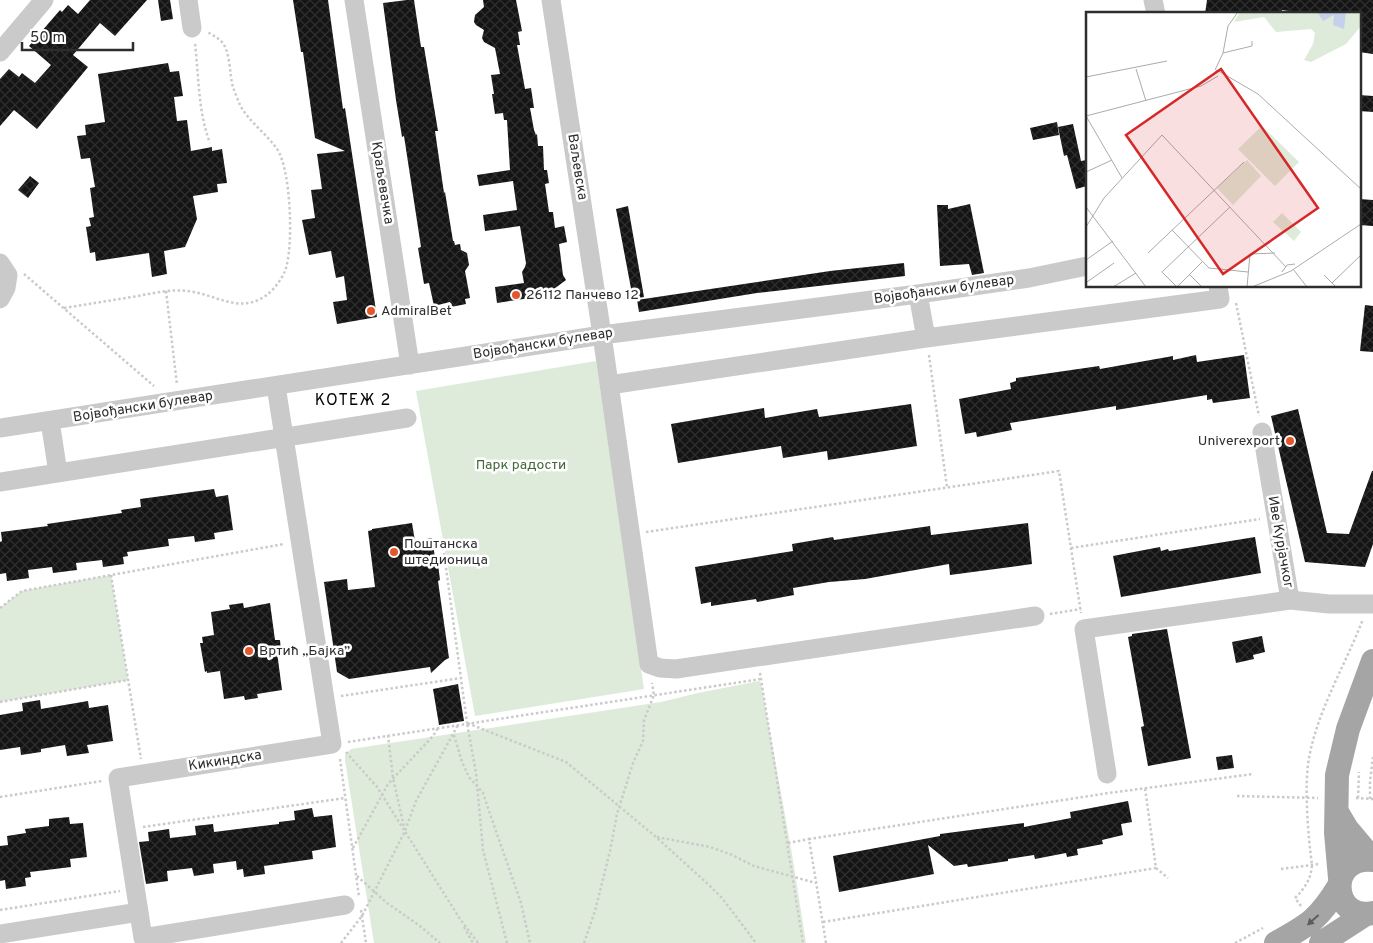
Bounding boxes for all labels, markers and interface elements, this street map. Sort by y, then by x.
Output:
inset map [1086,12,1360,288]
scale bar [22,20,134,52]
text: 50 m [30,29,65,48]
street label: Ваљевска [563,133,591,201]
street label: Краљевачка [367,140,397,226]
street label: Војвођански булевар [873,272,1015,308]
place label: 26112 Панчево 12 [526,287,639,304]
marker: 26112 Панчево 12 [510,289,522,301]
place label: AdmiralBet [381,303,452,320]
marker: AdmiralBet [365,305,377,317]
street label: Војвођански булевар [472,325,614,363]
street label: Војвођански булевар [72,388,214,426]
district label: КОТЕЖ 2 [315,391,391,411]
place label: Univerexport [1198,433,1280,450]
marker: Univerexport [1284,435,1296,447]
park label: Парк радости [476,457,566,474]
street label: Иве Курјачког [1264,495,1296,590]
place label: Поштанска штедионица [404,536,488,569]
marker: Поштанска штедионица [388,546,400,558]
place label: Вртић „Бајка” [259,643,350,660]
marker: Вртић „Бајка” [243,645,255,657]
street label: Кикиндска [187,747,263,775]
one-way arrow [1306,915,1319,926]

